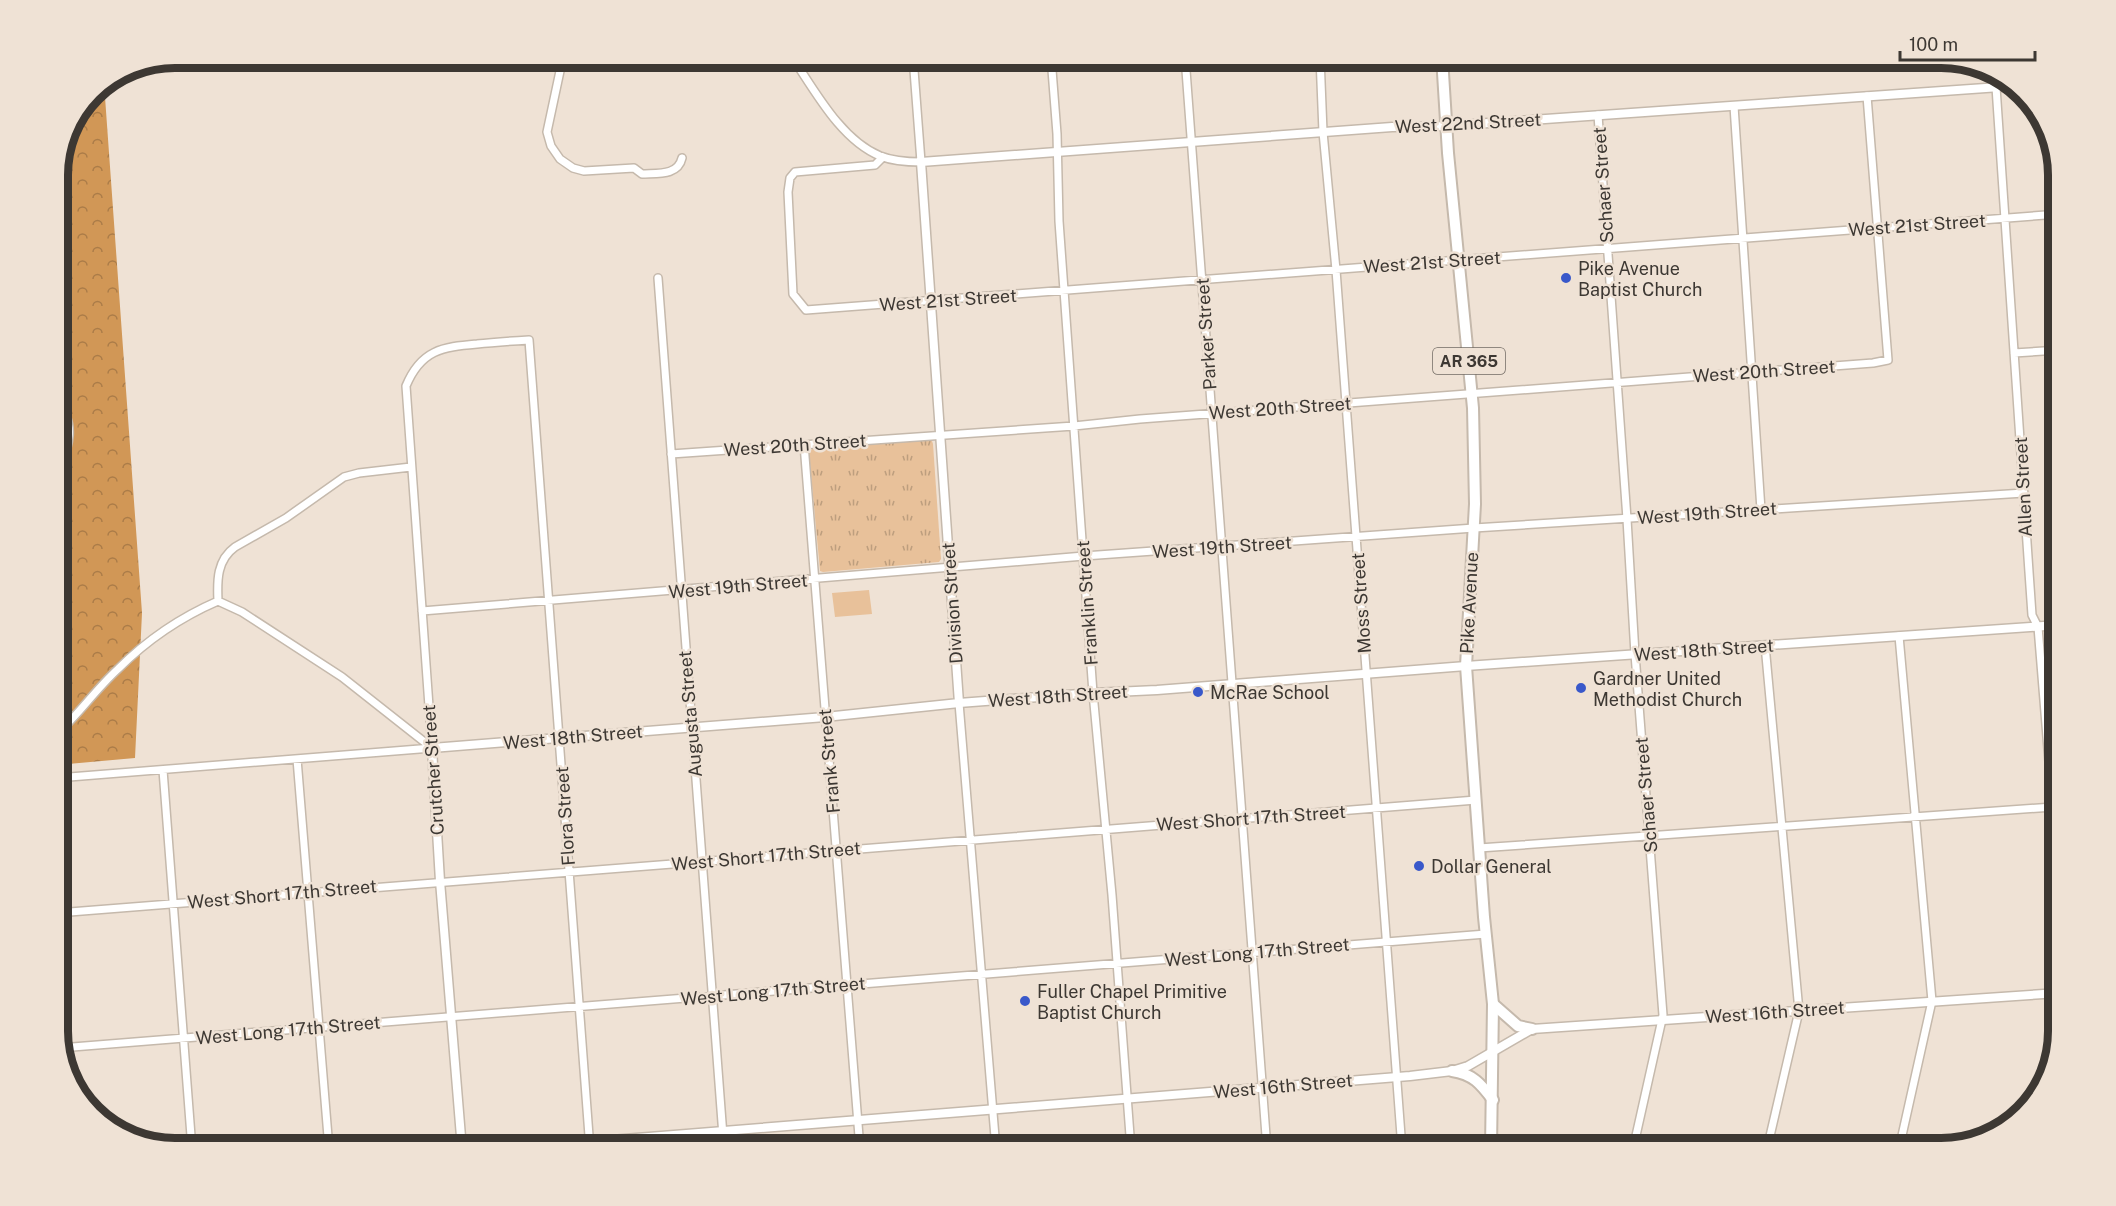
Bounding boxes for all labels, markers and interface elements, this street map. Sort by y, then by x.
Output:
scale bar [1900,24,2035,62]
text: 100 m [1909,34,1958,55]
street label: West 22nd Street [1394,109,1542,137]
street label: Schaer Street [1588,126,1618,244]
street label: West 21st Street [1848,210,1986,240]
street label: West 21st Street [1363,247,1501,277]
place label: Pike Avenue Baptist Church [1578,258,1702,300]
marker: Pike Avenue Baptist Church [1559,271,1573,285]
street label: Parker Street [1192,277,1220,391]
street label: West 21st Street [879,285,1017,315]
road number: AR 365 [1433,348,1505,374]
street label: West 20th Street [1692,356,1836,386]
street label: West 20th Street [1208,393,1352,423]
street label: West 20th Street [723,430,867,460]
street label: Allen Street [2010,436,2036,538]
street label: West 19th Street [1637,498,1777,528]
street label: West 19th Street [1152,532,1292,562]
street label: Franklin Street [1072,540,1102,666]
street label: Division Street [937,542,967,664]
street label: Moss Street [1347,552,1375,654]
street label: Pike Avenue [1456,552,1482,654]
street label: West 19th Street [668,569,808,603]
street label: West 18th Street [1633,635,1775,665]
street label: Augusta Street [674,650,706,778]
place label: Gardner United Methodist Church [1593,668,1742,710]
street label: West 18th Street [987,681,1129,711]
marker: Gardner United Methodist Church [1574,681,1588,695]
place label: McRae School [1210,682,1330,703]
marker: McRae School [1191,685,1205,699]
street label: Crutcher Street [418,704,448,836]
street label: Frank Street [814,708,844,814]
street label: West 18th Street [502,720,644,754]
street label: Schaer Street [1630,736,1662,854]
street label: Flora Street [551,766,579,866]
street label: West Short 17th Street [1155,801,1347,835]
street label: West Short 17th Street [670,837,862,875]
place label: Dollar General [1431,856,1552,877]
marker: Dollar General [1412,859,1426,873]
street label: West Short 17th Street [186,875,378,913]
street label: West Long 17th Street [1164,933,1350,971]
street label: West Long 17th Street [680,972,866,1010]
place label: Fuller Chapel Primitive Baptist Church [1037,981,1227,1023]
marker: Fuller Chapel Primitive Baptist Church [1018,994,1032,1008]
street label: West 16th Street [1705,997,1845,1027]
street label: West Long 17th Street [195,1011,381,1049]
street label: West 16th Street [1213,1069,1353,1103]

